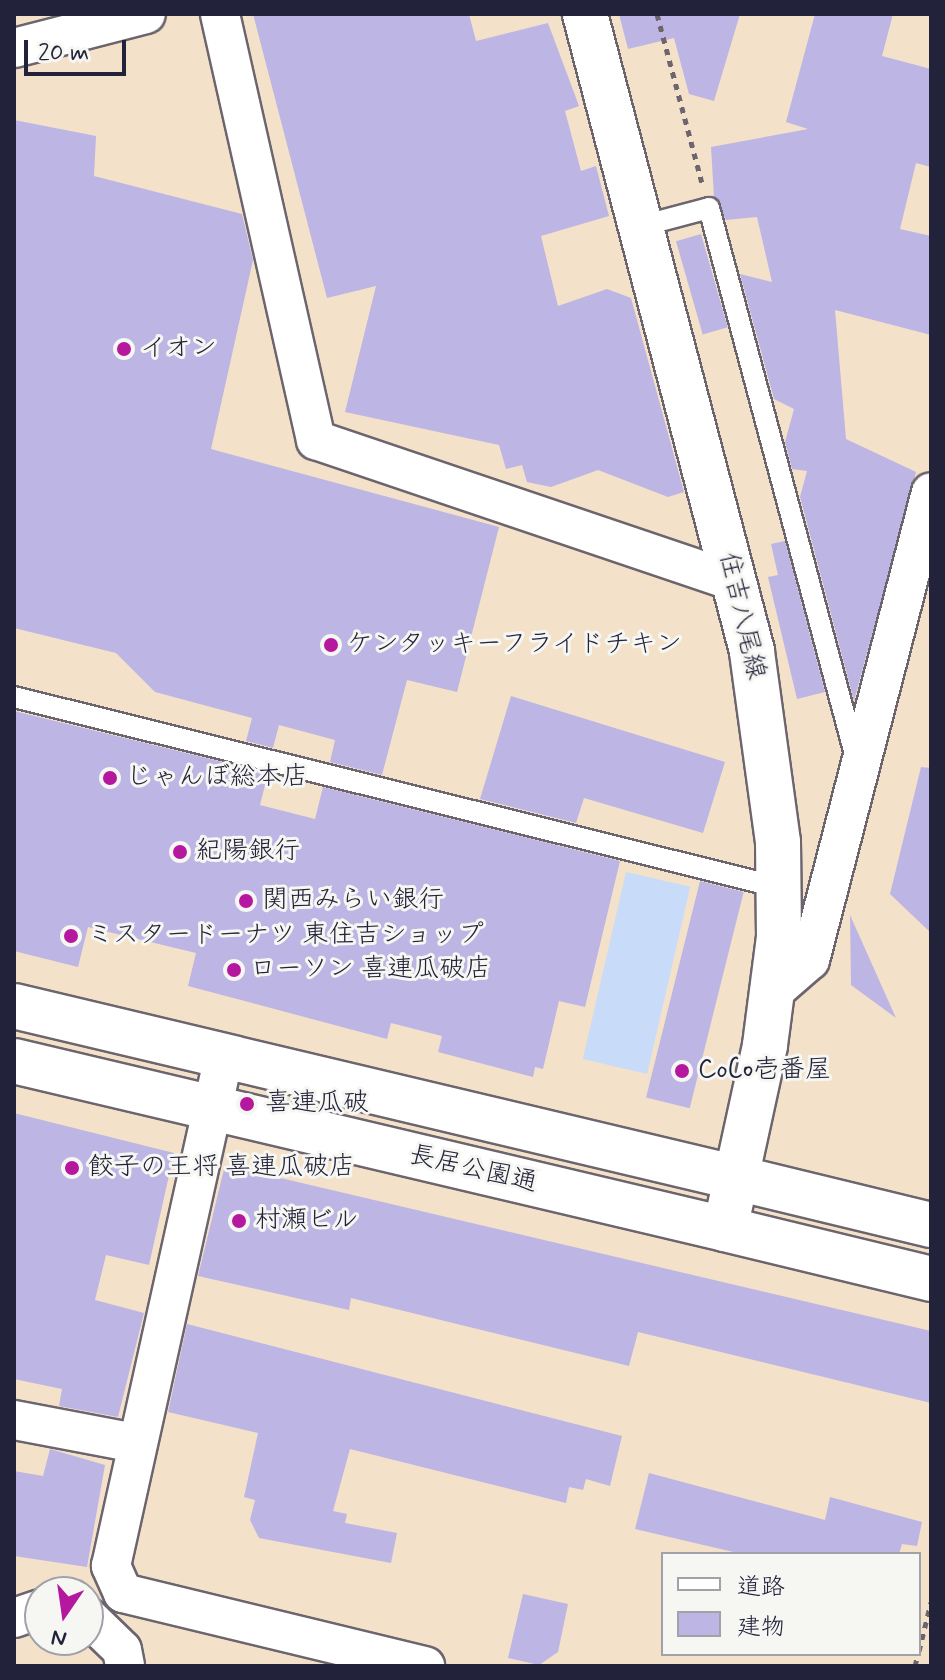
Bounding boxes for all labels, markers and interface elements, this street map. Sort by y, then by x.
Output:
scale bar [28,24,130,74]
text: 20 m [38,38,89,69]
place label: イオン [140,333,218,365]
marker: イオン [115,340,133,358]
street label: 住吉八尾線 [711,549,771,683]
place label: ケンタッキーフライドチキン [347,629,685,661]
marker: ケンタッキーフライドチキン [322,636,340,654]
place label: じゃんぼ総本店 [126,762,308,794]
marker: じゃんぼ総本店 [101,769,119,787]
place label: 紀陽銀行 [196,836,300,868]
marker: 紀陽銀行 [171,843,189,861]
place label: 関西みらい銀行 [262,885,444,917]
marker: 関西みらい銀行 [237,892,255,910]
place label: ミスタードーナツ 東住吉ショップ [87,920,484,952]
marker: ミスタードーナツ 東住吉ショップ [62,927,80,945]
place label: ローソン 喜連瓜破店 [250,954,491,986]
marker: ローソン 喜連瓜破店 [225,961,243,979]
place label: CoCo壱番屋 [698,1055,831,1087]
marker: CoCo壱番屋 [673,1062,691,1080]
place label: 喜連瓜破 [265,1088,369,1120]
marker: 喜連瓜破 [236,1093,258,1115]
street label: 長居公園通 [406,1140,540,1200]
place label: 餃子の王将 喜連瓜破店 [88,1152,355,1184]
marker: 餃子の王将 喜連瓜破店 [63,1159,81,1177]
place label: 村瀬ビル [255,1205,359,1237]
marker: 村瀬ビル [230,1212,248,1230]
legend [661,1552,921,1656]
text: 道路 [737,1572,785,1603]
north arrow [24,1576,104,1656]
text: 建物 [737,1612,785,1643]
text: N [49,1622,69,1653]

